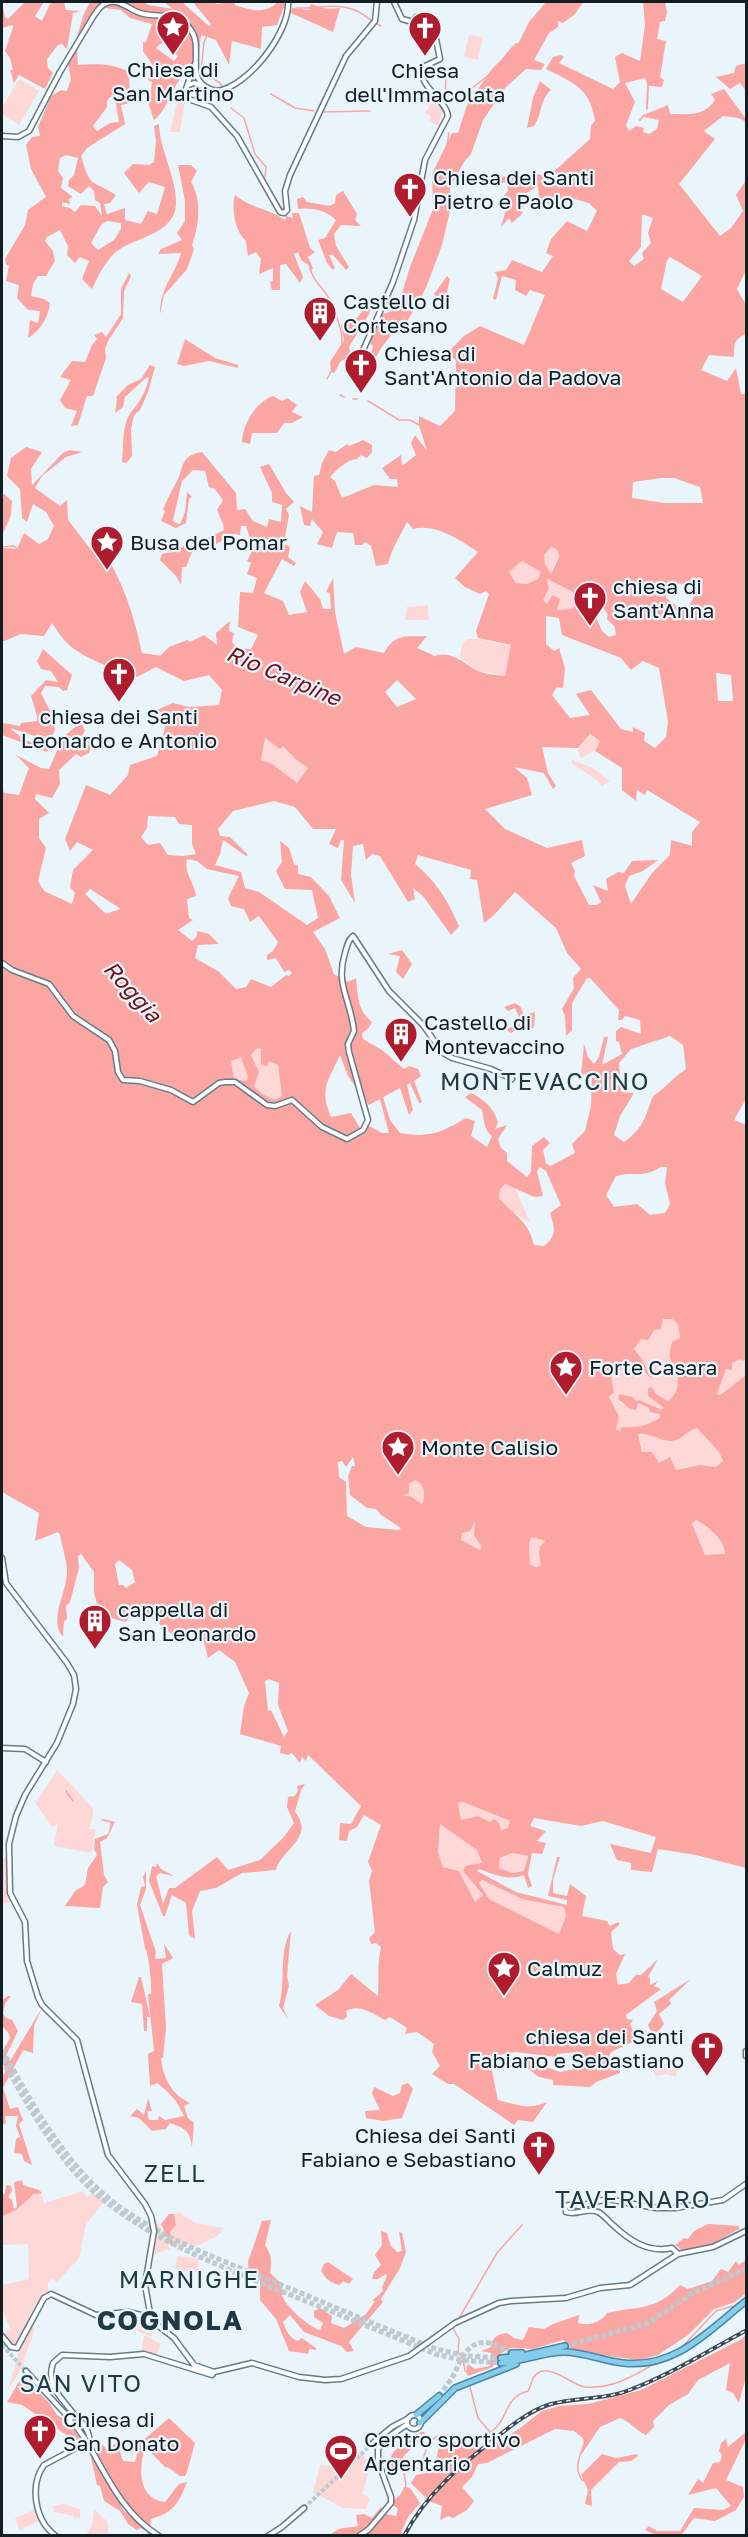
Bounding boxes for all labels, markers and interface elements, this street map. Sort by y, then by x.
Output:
place icon: Chiesa di San Martino [155,9,191,56]
church icon: Chiesa dell'Immacolata [407,10,443,57]
place label: Chiesa di San Martino [112,56,234,106]
place label: Chiesa dell'Immacolata [345,57,505,107]
place label: Chiesa dei Santi Pietro e Paolo [433,164,594,214]
church icon: Chiesa dei Santi Pietro e Paolo [392,171,428,218]
place label: Castello di Cortesano [343,288,450,338]
building icon: Castello di Cortesano [302,295,338,342]
place label: Chiesa di Sant'Antonio da Padova [384,340,621,390]
church icon: Chiesa di Sant'Antonio da Padova [343,347,379,394]
place icon: Busa del Pomar [89,524,125,571]
place label: Busa del Pomar [130,529,287,555]
place label: chiesa di Sant'Anna [613,573,714,623]
church icon: chiesa di Sant'Anna [572,580,608,627]
water label: Rio Carpine [223,639,347,712]
church icon: chiesa dei Santi Leonardo e Antonio [101,656,137,703]
place label: chiesa dei Santi Leonardo e Antonio [21,703,217,753]
water label: Roggia [98,955,169,1028]
place label: Castello di Montevaccino [424,1009,565,1059]
building icon: Castello di Montevaccino [383,1016,419,1063]
district label: MONTEVACCINO [440,1066,650,1095]
place icon: Forte Casara [548,1349,584,1396]
place label: Forte Casara [589,1354,717,1380]
place icon: Monte Calisio [380,1429,416,1476]
place label: Monte Calisio [421,1434,558,1460]
place label: cappella di San Leonardo [118,1596,256,1646]
building icon: cappella di San Leonardo [77,1603,113,1650]
place icon: Calmuz [486,1950,522,1997]
place label: Calmuz [527,1955,602,1981]
place label: chiesa dei Santi Fabiano e Sebastiano [469,2023,684,2073]
church icon: chiesa dei Santi Fabiano e Sebastiano [689,2030,725,2077]
place label: Chiesa dei Santi Fabiano e Sebastiano [301,2122,516,2172]
church icon: Chiesa dei Santi Fabiano e Sebastiano [521,2129,557,2176]
district label: ZELL [144,2158,206,2187]
district label: TAVERNARO [555,2184,711,2213]
district label: MARNIGHE [119,2264,259,2293]
district label: COGNOLA [97,2304,243,2336]
district label: SAN VITO [19,2368,143,2397]
place label: Chiesa di San Donato [63,2406,179,2456]
church icon: Chiesa di San Donato [22,2413,58,2460]
place label: Centro sportivo Argentario [364,2426,521,2476]
sports icon: Centro sportivo Argentario [323,2433,359,2480]

